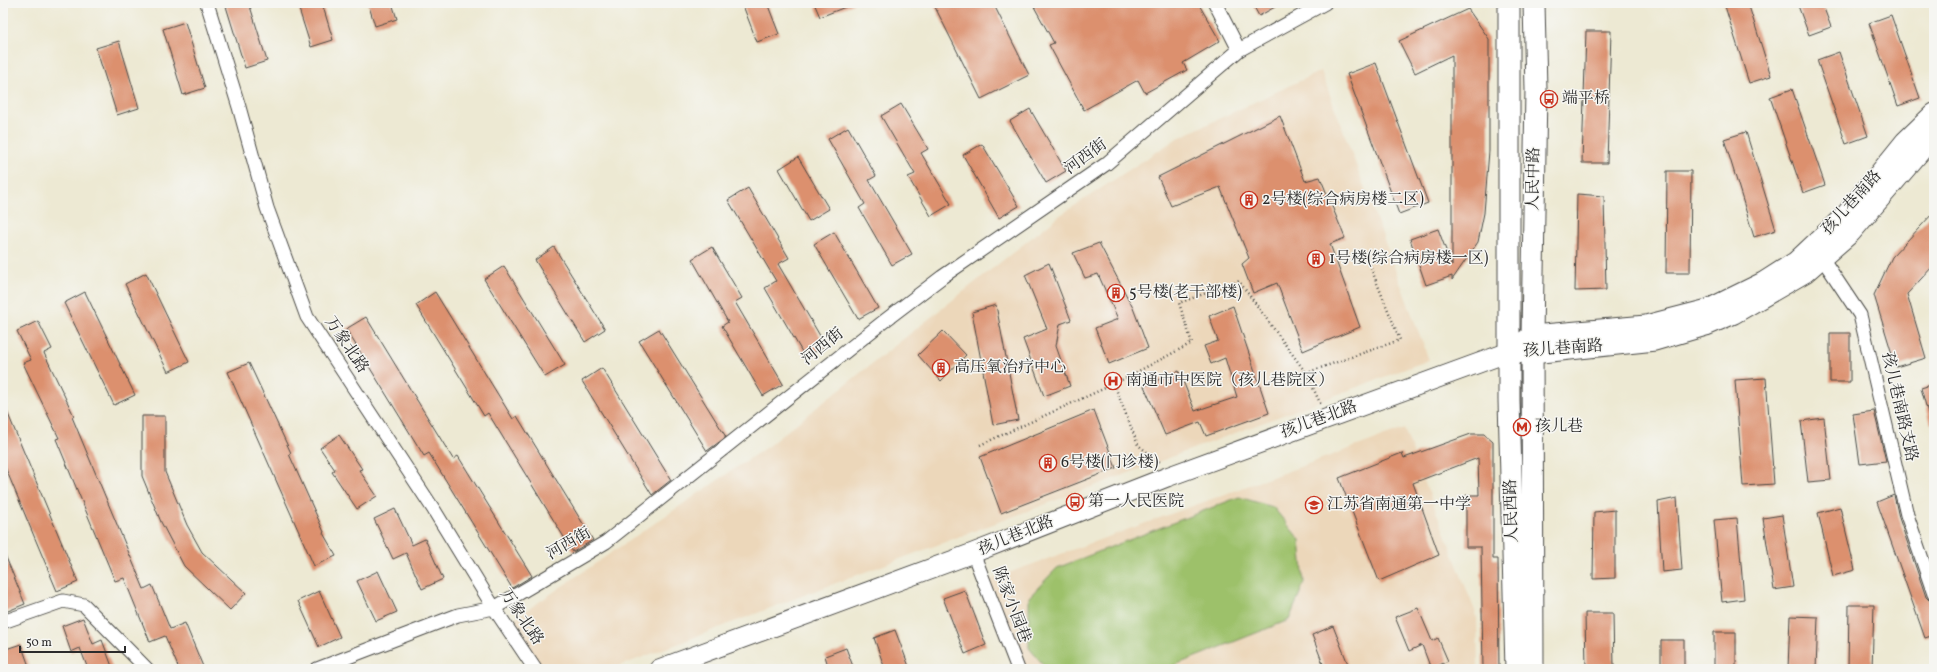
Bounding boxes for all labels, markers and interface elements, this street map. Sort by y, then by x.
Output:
place label: 端平桥 [1562,88,1610,110]
bus stop icon: 端平桥 [1539,89,1559,109]
street label: 河西街 [1060,134,1112,180]
street label: 人民中路 [1522,147,1546,211]
street label: 孩儿巷南路 [1817,166,1887,240]
place label: 2号楼(综合病房楼二区) [1262,189,1424,211]
building icon: 2号楼(综合病房楼二区) [1239,190,1259,210]
place label: 1号楼(综合病房楼一区) [1329,248,1489,270]
building icon: 1号楼(综合病房楼一区) [1306,249,1326,269]
place label: 5号楼(老干部楼) [1129,282,1242,304]
building icon: 5号楼(老干部楼) [1106,283,1126,303]
street label: 万象北路 [319,312,373,378]
street label: 河西街 [797,323,849,371]
street label: 孩儿巷南路 [1522,335,1604,363]
street label: 孩儿巷南路支路 [1876,350,1922,464]
place label: 高压氧治疗中心 [954,357,1066,379]
building icon: 高压氧治疗中心 [931,358,951,378]
place label: 南通市中医院（孩儿巷院区） [1126,370,1334,392]
hospital icon: 南通市中医院（孩儿巷院区） [1103,371,1123,391]
street label: 孩儿巷北路 [1278,396,1360,444]
place label: 孩儿巷 [1535,416,1583,438]
metro station icon: 孩儿巷 [1512,417,1532,437]
place label: 6号楼(门诊楼) [1061,452,1159,474]
building icon: 6号楼(门诊楼) [1038,453,1058,473]
street label: 人民西路 [1500,479,1524,543]
place label: 第一人民医院 [1088,491,1184,513]
bus stop icon: 第一人民医院 [1065,492,1085,512]
place label: 江苏省南通第一中学 [1327,494,1471,516]
school or university icon: 江苏省南通第一中学 [1304,495,1324,515]
street label: 孩儿巷北路 [975,511,1057,561]
street label: 河西街 [543,522,595,566]
street label: 陈家小园巷 [986,564,1036,646]
street label: 万象北路 [494,584,548,650]
scale bar [20,628,125,654]
text: 50 m [26,635,52,651]

